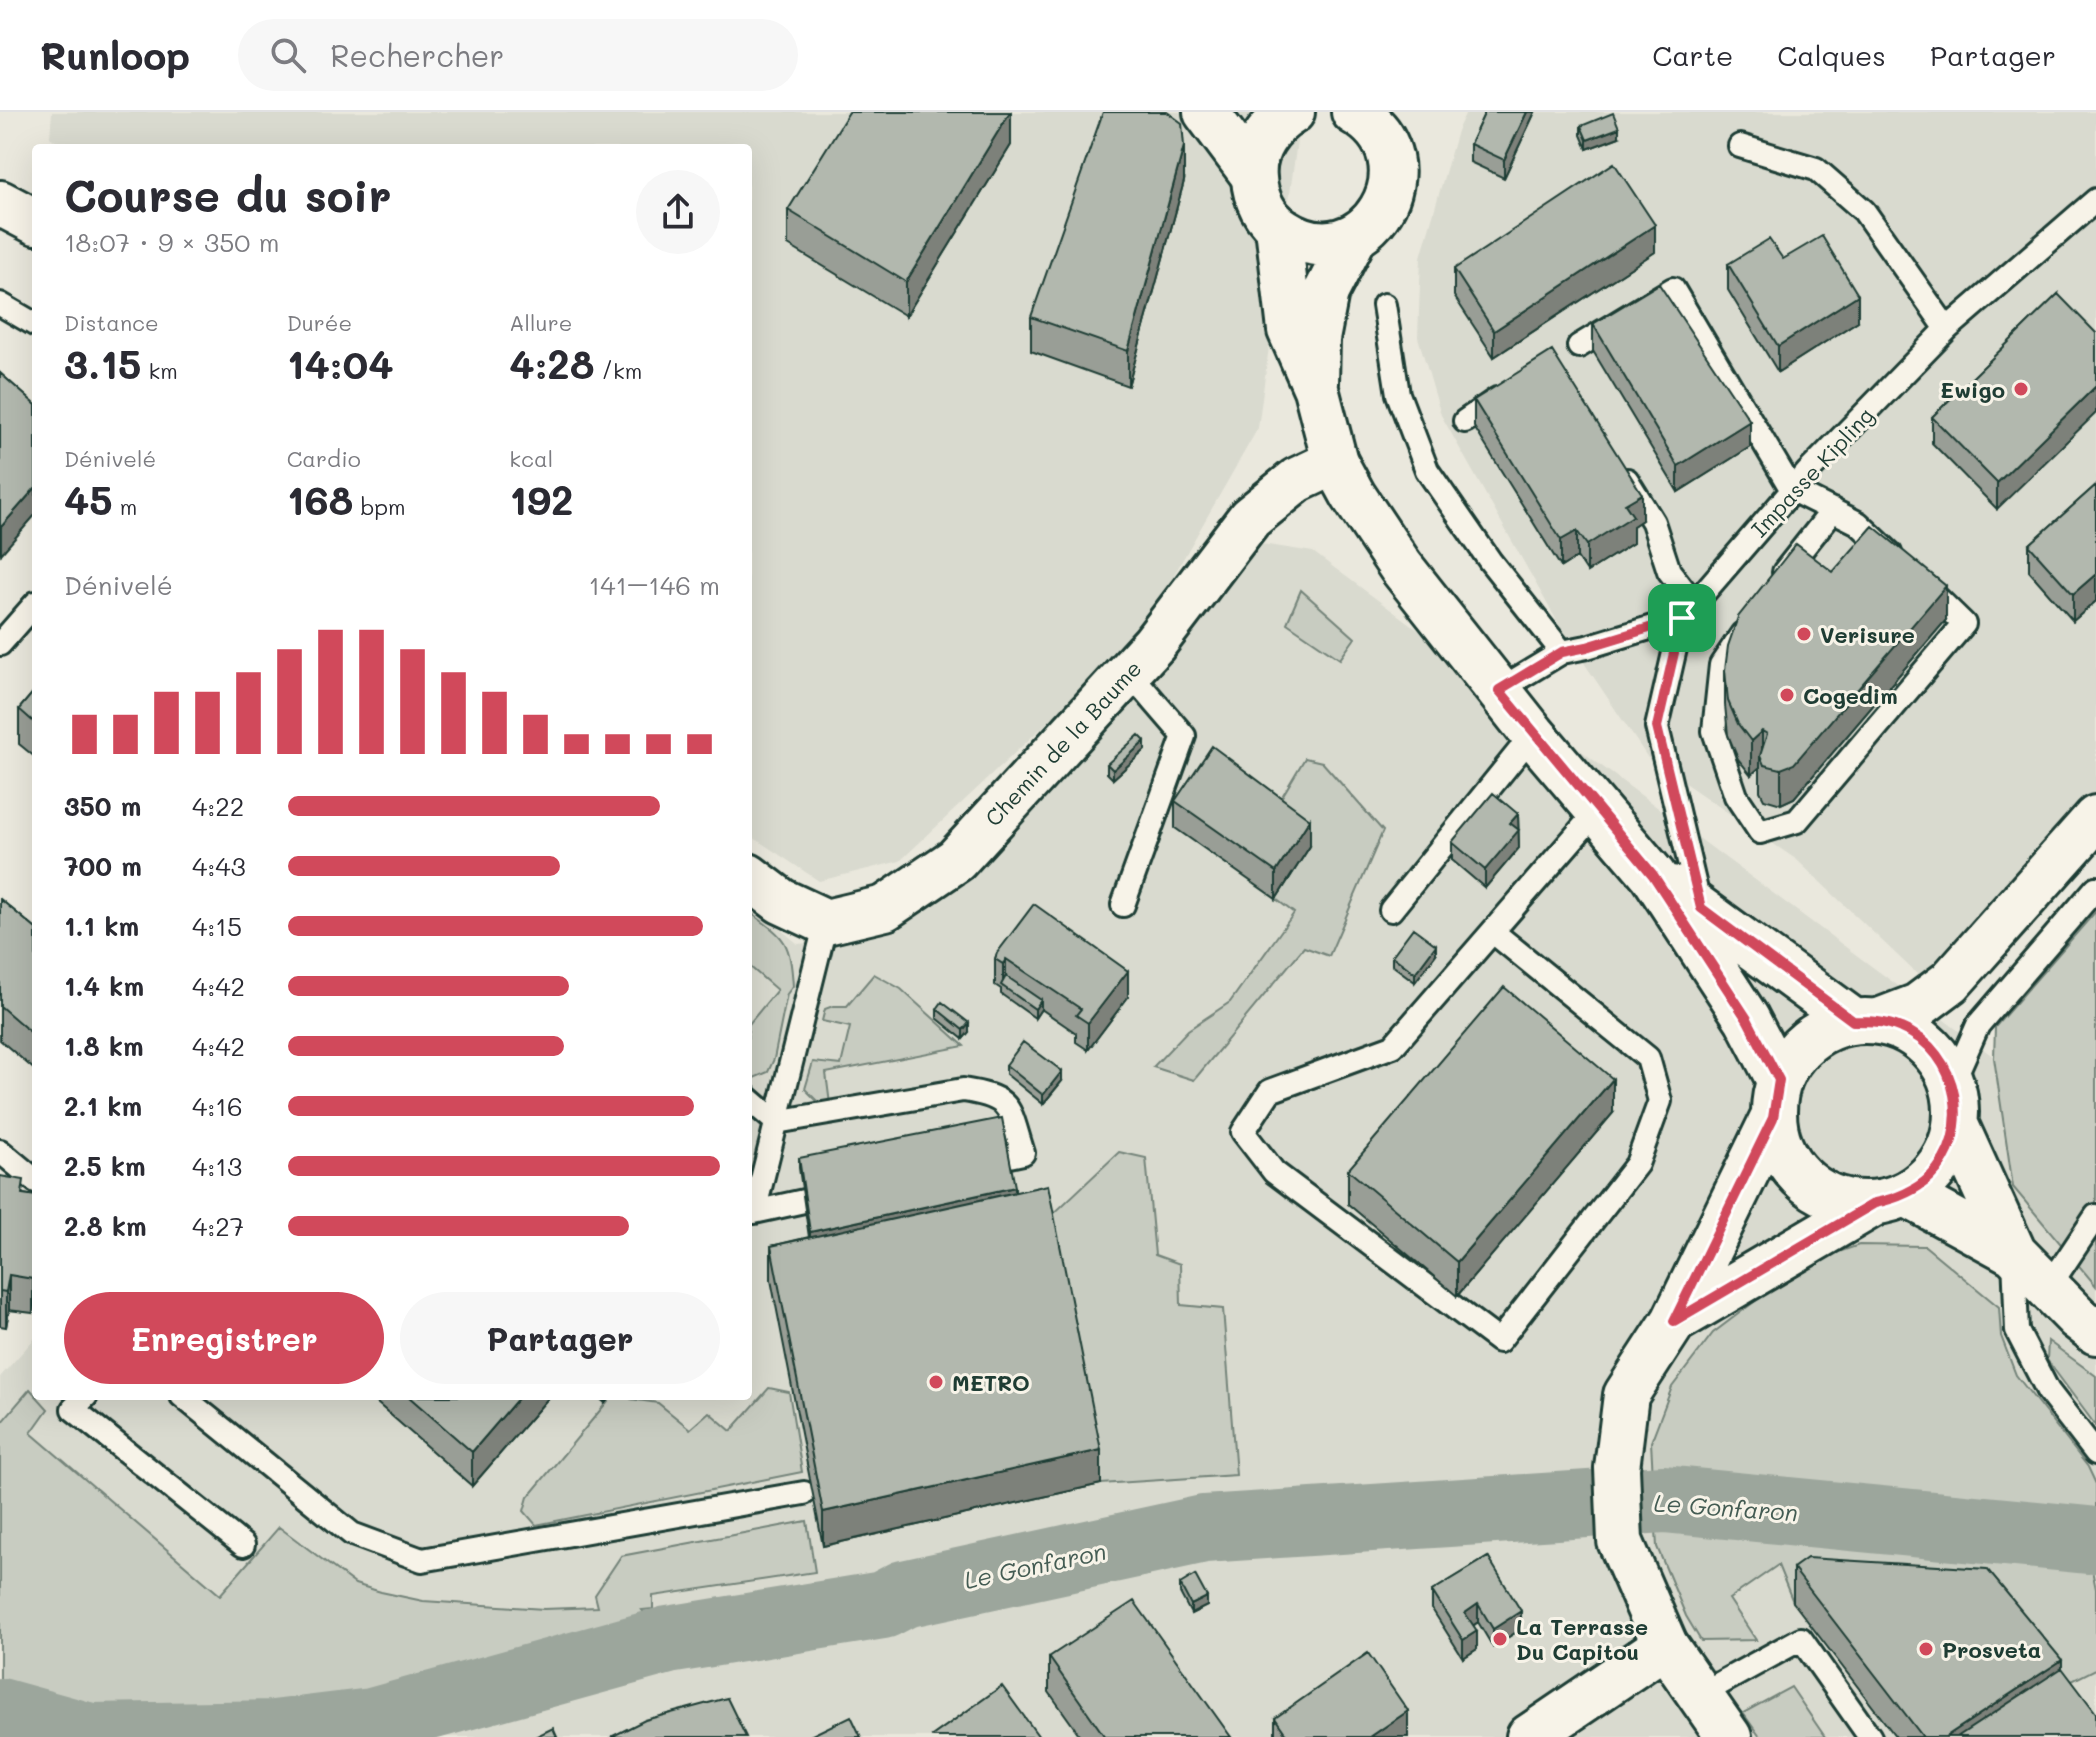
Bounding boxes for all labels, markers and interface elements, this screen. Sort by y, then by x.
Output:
search box [238,19,798,91]
text: Runloop [40,30,190,80]
icon: search [266,33,310,77]
text: Rechercher [330,35,504,75]
text: Carte [1652,37,1733,73]
text: Calques [1777,37,1886,73]
text: Partager [1930,37,2056,73]
text: Course du soir [64,166,391,223]
button: share [636,170,720,254]
text: 18:07 · 9 × 350 m [64,225,279,259]
text: Distance [64,308,159,337]
text: Durée [287,308,352,337]
text: Allure [509,308,572,337]
text: 3.15 [64,337,141,389]
text: 14:04 [287,337,394,389]
text: 4:28 [509,337,595,389]
text: km [141,356,178,385]
text: /km [595,356,642,385]
place label: Ewigo [1940,375,2005,404]
marker: Ewigo [2012,380,2030,398]
street label: Impasse Kipling [1744,401,1880,543]
text: Dénivelé [64,444,156,473]
text: Cardio [287,444,361,473]
text: kcal [509,444,553,473]
text: 45 [64,473,113,525]
text: 168 [287,473,353,525]
text: 192 [509,473,573,525]
text: m [113,492,137,521]
text: bpm [353,492,406,521]
text: Dénivelé [64,568,173,602]
text: 141–146 m [589,568,720,602]
pin [1648,584,1716,652]
icon: arrive [1660,596,1704,640]
place label: Verisure [1820,620,1915,649]
marker: Verisure [1795,625,1813,643]
street label: Chemin de la Baume [979,654,1147,832]
place label: Cogedim [1803,681,1898,710]
marker: Cogedim [1778,686,1796,704]
text: 350 m [64,789,142,823]
text: 4:22 [192,789,244,823]
text: 700 m [64,849,142,883]
text: 4:43 [192,849,246,883]
text: 1.1 km [64,909,139,943]
text: 4:15 [192,909,242,943]
text: 1.4 km [64,969,144,1003]
text: 4:42 [192,969,245,1003]
text: 1.8 km [64,1029,144,1063]
text: 4:42 [192,1029,245,1063]
text: 2.1 km [64,1089,142,1123]
text: 4:16 [192,1089,243,1123]
text: 2.5 km [64,1149,146,1183]
text: 4:13 [192,1149,242,1183]
text: 2.8 km [64,1209,147,1243]
text: 4:27 [192,1209,244,1243]
button: Enregistrer [64,1292,384,1384]
button: Partager [400,1292,720,1384]
place label: METRO [952,1368,1030,1397]
marker: METRO [927,1373,945,1391]
water label: Le Gonfaron [1653,1487,1799,1527]
water label: Le Gonfaron [961,1535,1109,1595]
place label: La Terrasse Du Capitou [1516,1612,1648,1666]
marker: La Terrasse Du Capitou [1491,1630,1509,1648]
place label: Prosveta [1942,1635,2041,1664]
marker: Prosveta [1917,1640,1935,1658]

